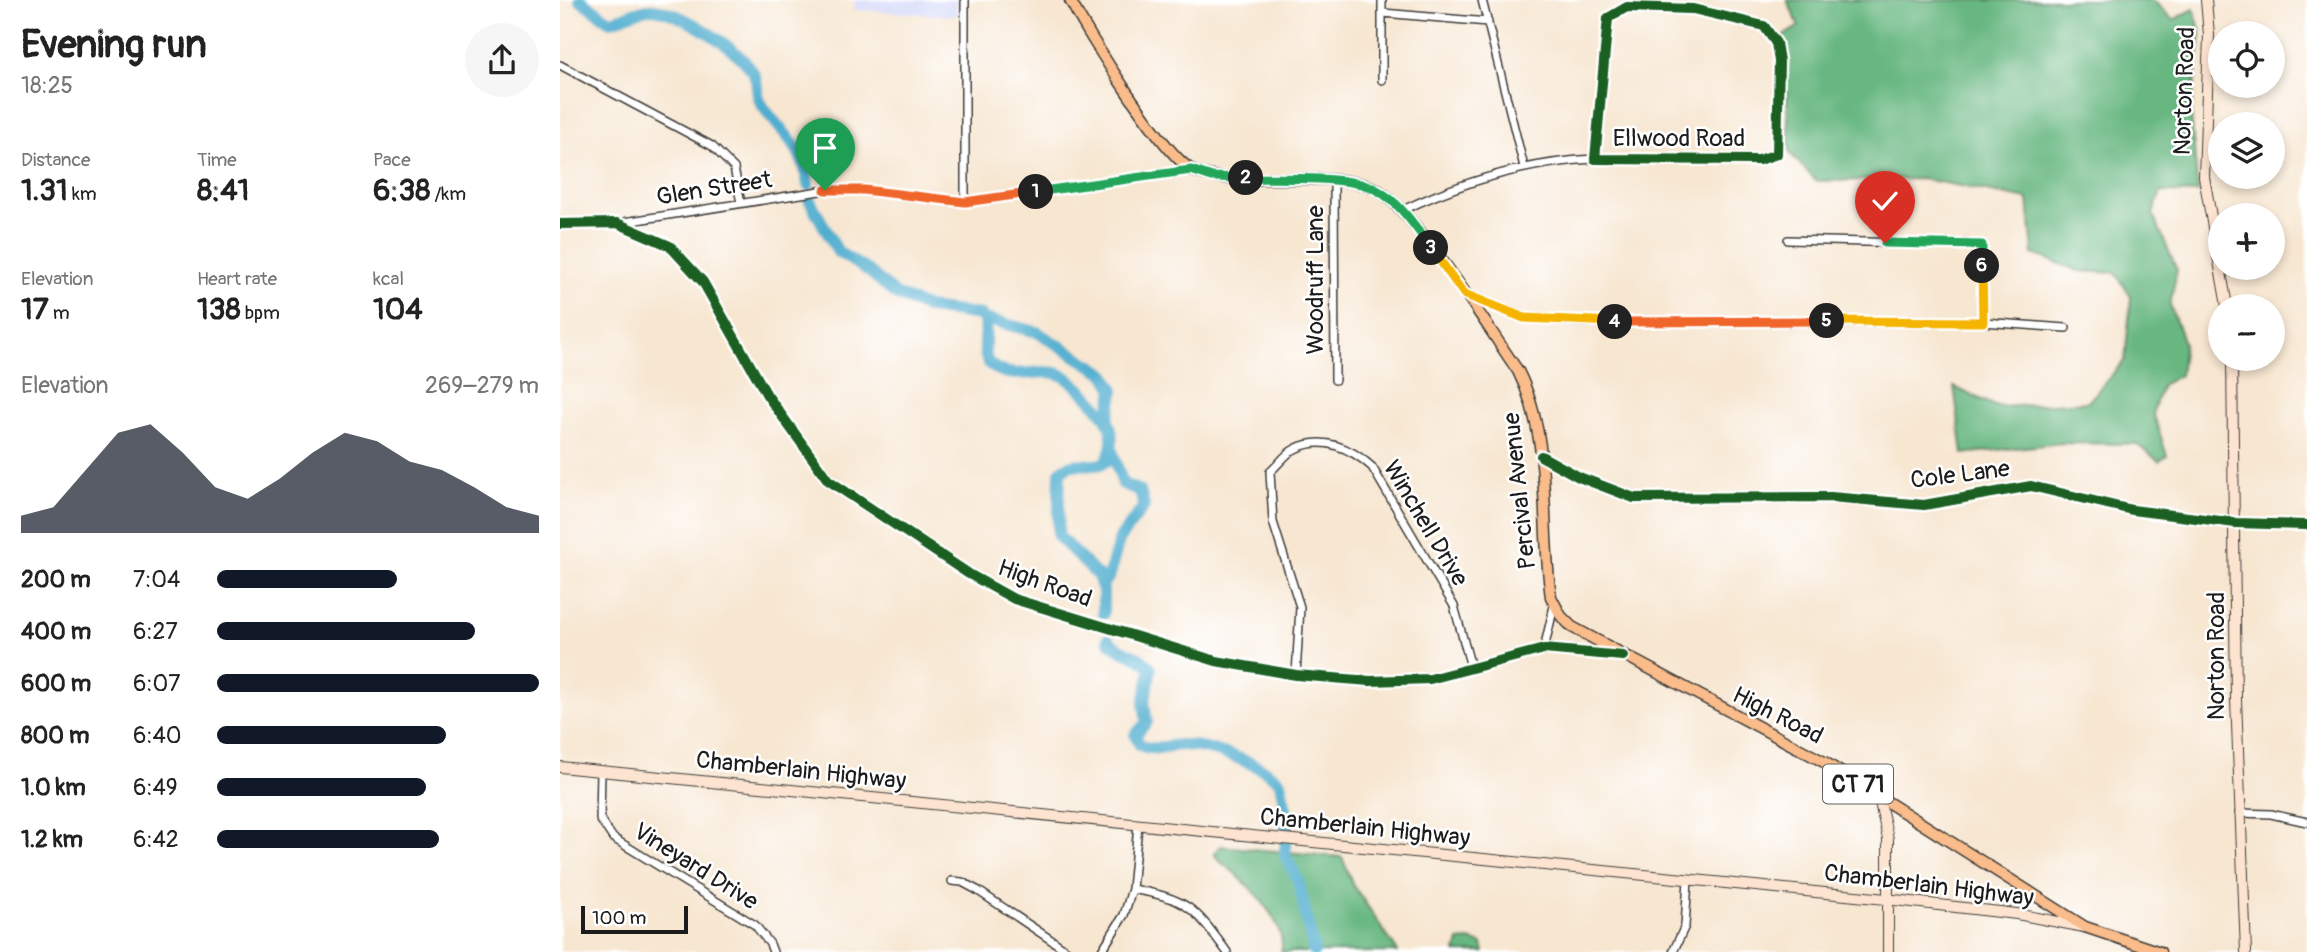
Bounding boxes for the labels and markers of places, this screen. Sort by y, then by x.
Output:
pin [795,118,855,190]
pin: 2 [1228,160,1264,196]
pin [1855,171,1915,243]
pin: 1 [1018,174,1054,210]
pin: 3 [1414,230,1448,266]
pin: 6 [1964,248,2000,284]
pin: 4 [1598,304,1632,340]
pin: 5 [1810,304,1844,338]

